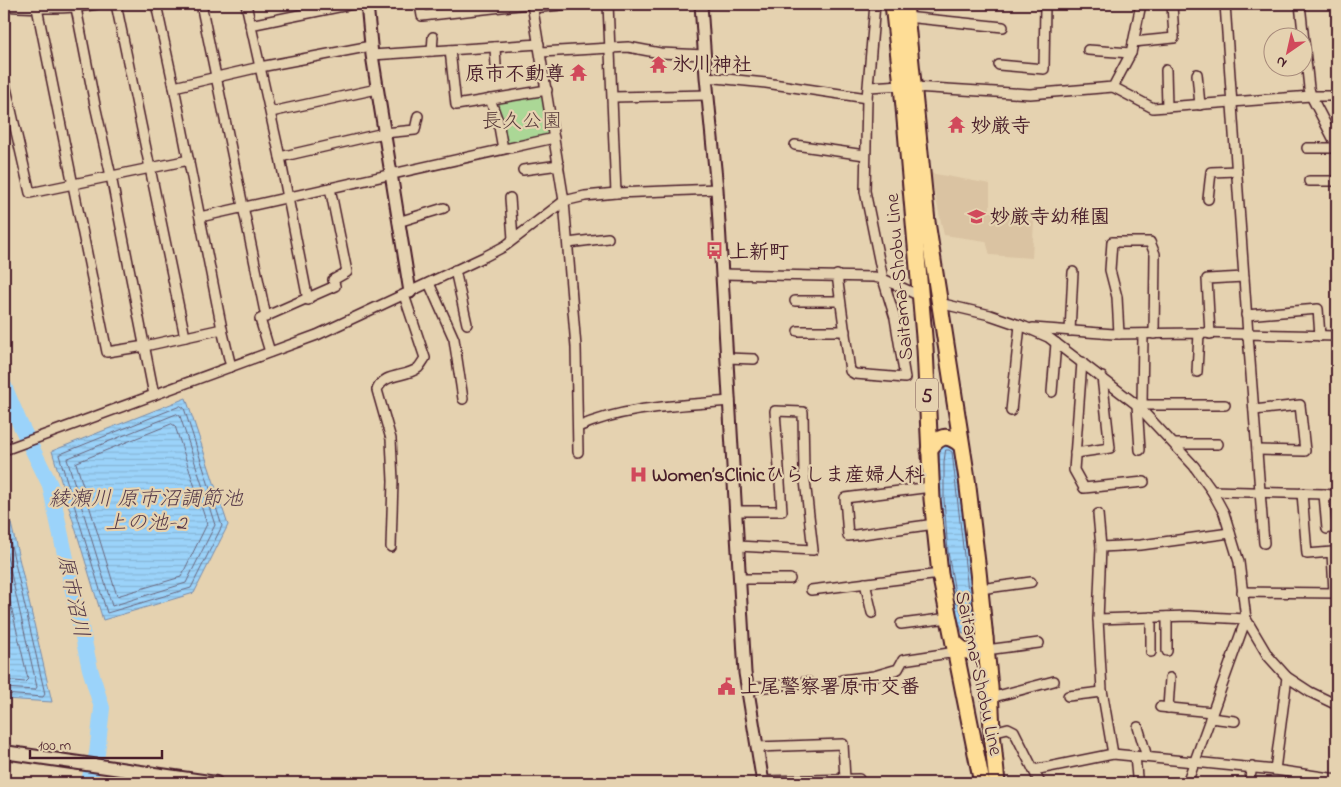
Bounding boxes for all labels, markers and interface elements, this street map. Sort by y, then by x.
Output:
north arrow [1264,28,1314,78]
text: N [1272,50,1291,73]
place label: 氷川神社 [672,52,752,81]
temple icon: 氷川神社 [648,54,668,74]
place label: 原市不動尊 [465,61,565,90]
temple icon: 原市不動尊 [569,63,589,83]
park label: 長久公園 [482,108,562,137]
place label: 妙厳寺 [971,113,1031,142]
temple icon: 妙厳寺 [947,115,967,135]
street label: Saitama-Shobu Line [879,192,922,361]
place label: 妙厳寺幼稚園 [990,204,1110,233]
school or university icon: 妙厳寺幼稚園 [966,206,986,226]
place label: 上新町 [729,239,789,268]
bus stop icon: 上新町 [705,241,725,261]
road number: 5 [916,378,938,412]
place label: Women’sClinicひらしま産婦人科 [652,462,925,491]
hospital icon: Women’sClinicひらしま産婦人科 [628,464,648,484]
water label: 綾瀬川 原市沼調節池 上の池-2 [49,485,244,539]
water label: 原市沼川 [49,552,95,641]
street label: Saitama-Shobu Line [946,589,1009,758]
place label: 上尾警察署原市交番 [740,674,920,703]
public building icon: 上尾警察署原市交番 [716,676,736,696]
scale bar [30,727,162,759]
text: 100 m [38,735,71,757]

